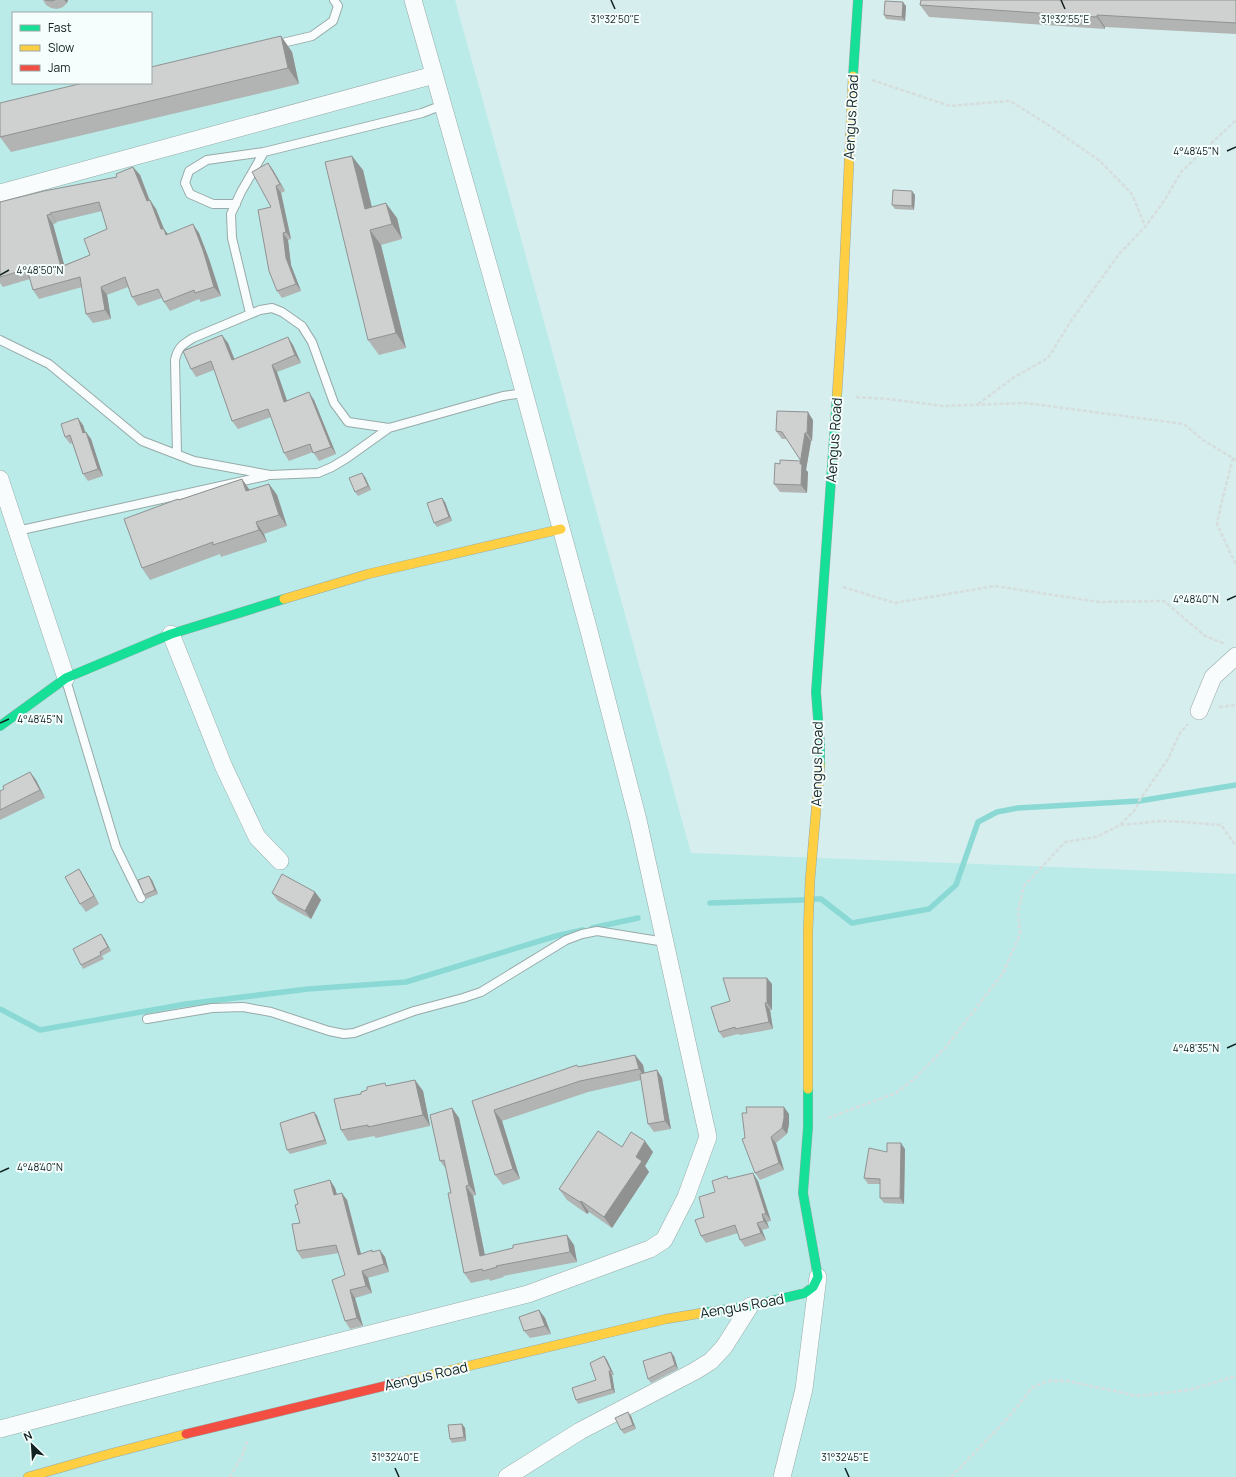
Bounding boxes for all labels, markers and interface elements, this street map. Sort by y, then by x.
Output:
legend [12,12,152,84]
text: 31°32'50"E [591,12,640,26]
text: 31°32'55"E [1041,12,1090,26]
text: Fast [48,19,72,36]
text: Slow [48,39,74,56]
text: Jam [48,59,70,76]
street label: Aengus Road [839,74,862,160]
text: 4°48'45"N [1173,144,1219,158]
text: 4°48'50"N [17,263,64,277]
street label: Aengus Road [821,397,846,483]
text: 4°48'40"N [1173,592,1219,606]
text: 4°48'45"N [17,712,63,726]
street label: Aengus Road [806,721,827,807]
text: 4°48'35"N [1173,1041,1219,1055]
text: 4°48'40"N [17,1160,63,1174]
street label: Aengus Road [698,1289,785,1322]
street label: Aengus Road [382,1357,469,1394]
north arrow [12,1425,52,1465]
text: N [21,1427,34,1444]
text: 31°32'40"E [371,1450,419,1464]
text: 31°32'45"E [821,1450,869,1464]

